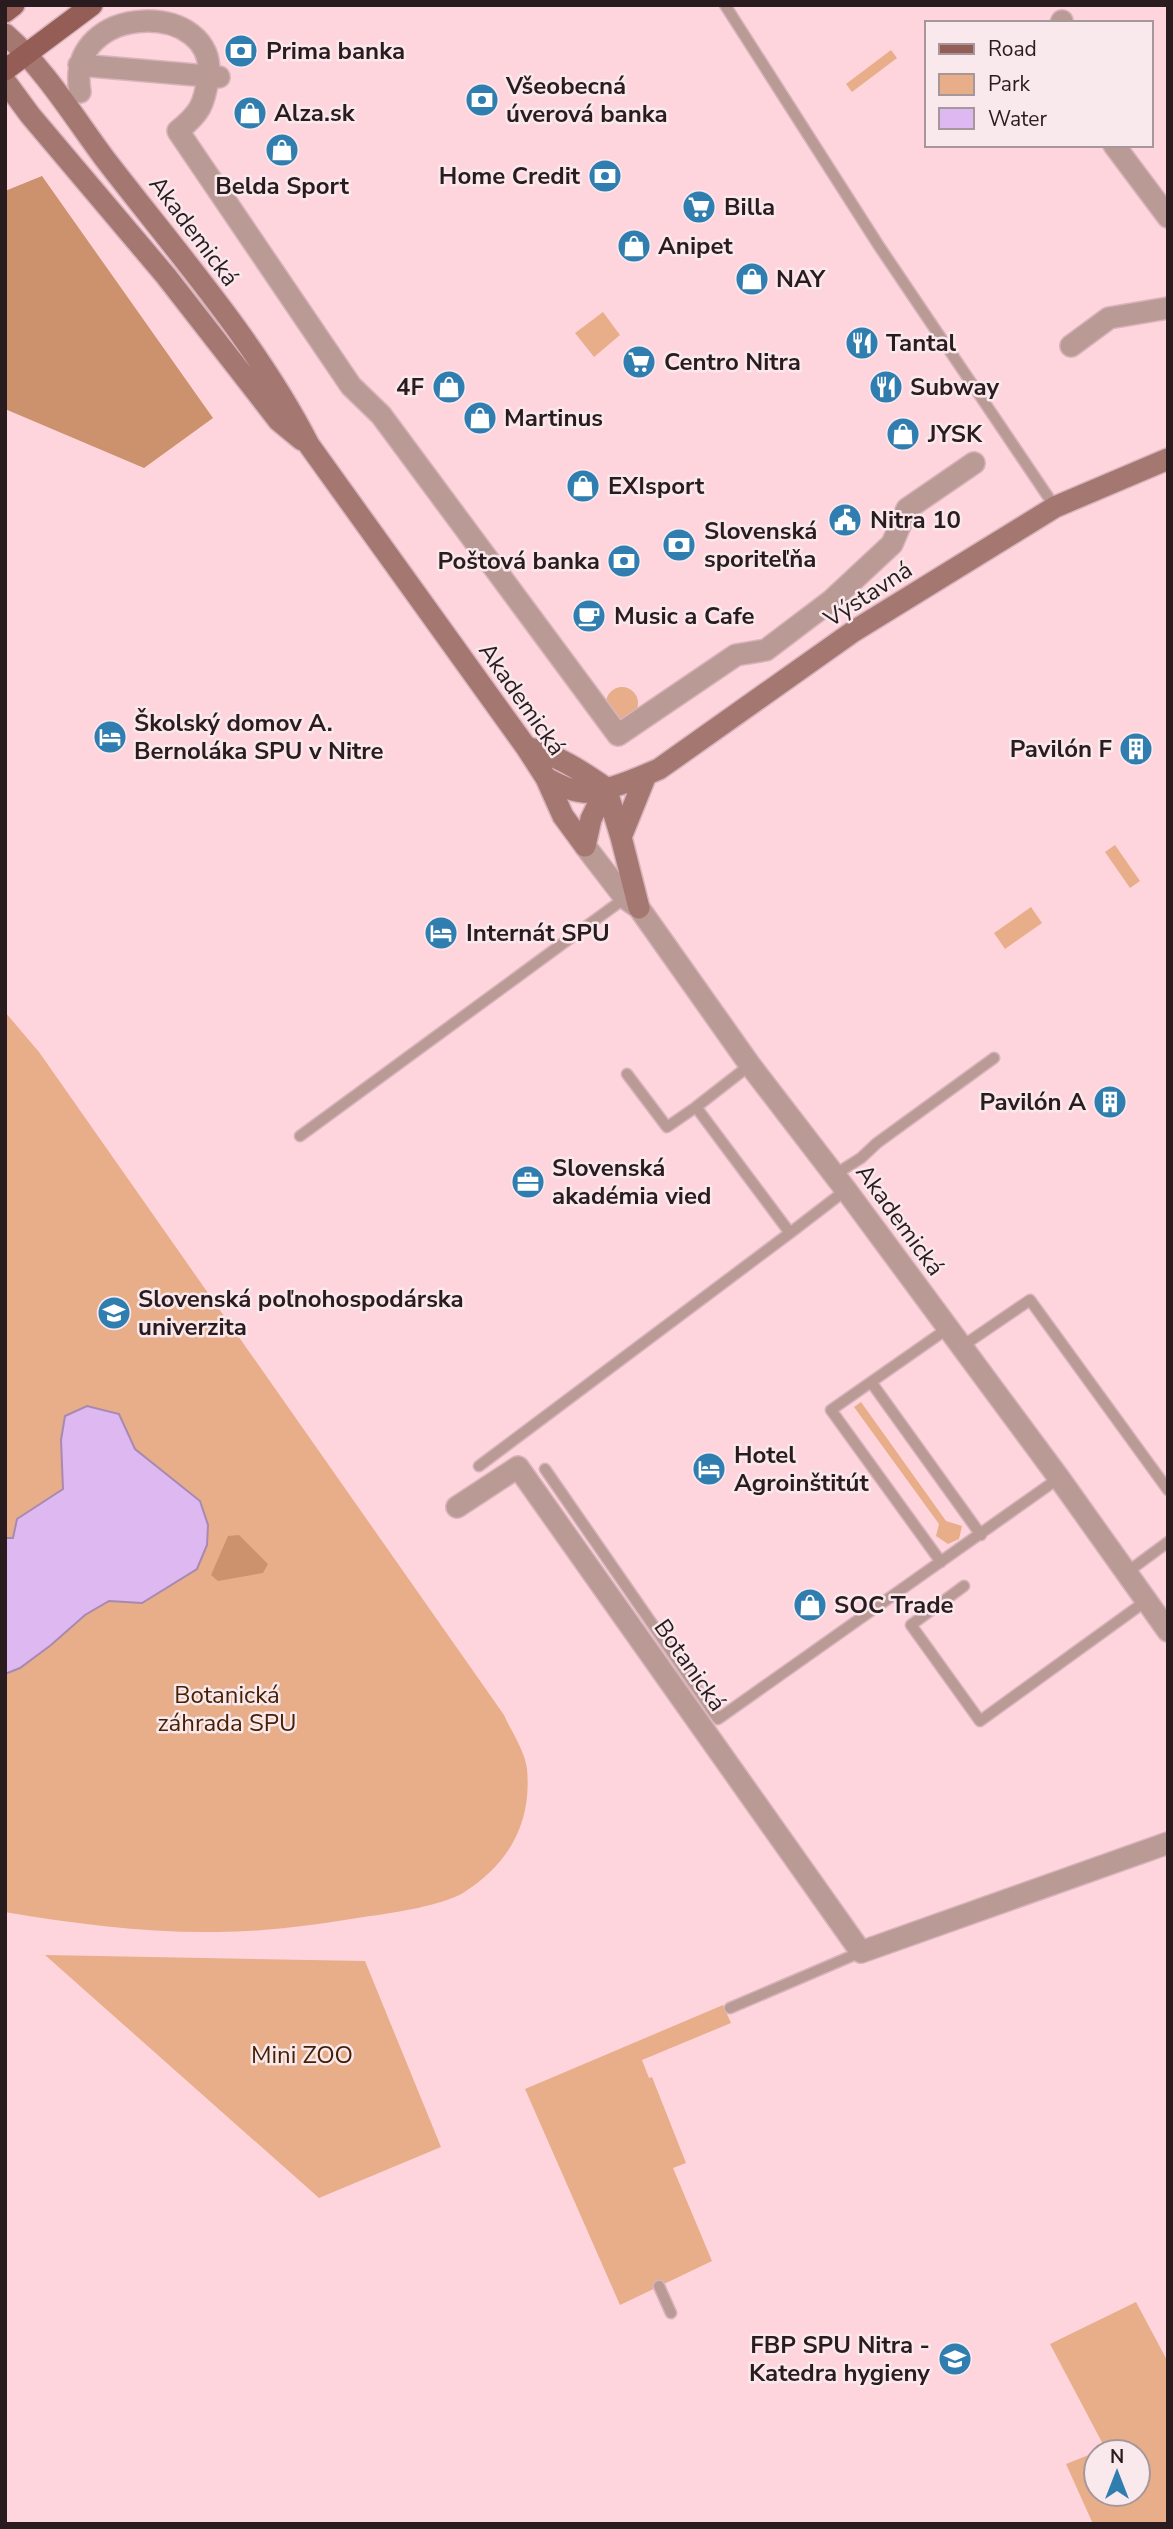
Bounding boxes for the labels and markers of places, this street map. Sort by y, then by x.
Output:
bank icon: Prima banka [222,32,260,70]
place label: Prima banka [266,35,405,67]
place label: Všeobecná úverová banka [505,70,668,130]
bank icon: Všeobecná úverová banka [463,81,501,119]
shop icon: Alza.sk [231,94,269,132]
place label: Alza.sk [274,97,356,129]
shop icon: Belda Sport [263,131,301,169]
bank icon: Home Credit [586,157,624,195]
place label: Home Credit [439,160,581,192]
place label: Belda Sport [215,170,350,202]
supermarket icon: Billa [680,188,718,226]
place label: Billa [724,191,775,223]
shop icon: Anipet [615,227,653,265]
place label: Anipet [658,230,733,262]
shop icon: NAY [733,260,771,298]
place label: NAY [776,263,826,295]
restaurant icon: Tantal [843,324,881,362]
place label: Tantal [886,327,957,359]
supermarket icon: Centro Nitra [620,343,658,381]
place label: Centro Nitra [664,346,801,378]
shop icon: 4F [430,368,468,406]
restaurant icon: Subway [867,368,905,406]
place label: 4F [396,371,424,403]
place label: Subway [910,371,999,403]
shop icon: Martinus [461,399,499,437]
place label: Martinus [504,402,603,434]
shop icon: JYSK [884,415,922,453]
place label: JYSK [927,418,983,450]
shop icon: EXIsport [564,467,602,505]
place label: EXIsport [608,470,705,502]
public building icon: Nitra 10 [826,501,864,539]
place label: Nitra 10 [870,504,961,536]
place label: Slovenská sporiteľňa [704,515,817,575]
bank icon: Slovenská sporiteľňa [660,526,698,564]
bank icon: Poštová banka [605,542,643,580]
place label: Poštová banka [437,545,600,577]
cafe icon: Music a Cafe [570,597,608,635]
place label: Music a Cafe [614,600,754,632]
place label: Školský domov A. Bernoláka SPU v Nitre [134,707,384,767]
hotel icon: Školský domov A. Bernoláka SPU v Nitre [91,718,129,756]
building icon: Pavilón F [1117,730,1155,768]
place label: Pavilón F [1010,733,1112,765]
hotel icon: Internát SPU [422,914,460,952]
place label: Internát SPU [466,917,610,949]
building icon: Pavilón A [1091,1083,1129,1121]
place label: Pavilón A [979,1086,1086,1118]
place label: Slovenská akadémia vied [552,1152,711,1212]
office icon: Slovenská akadémia vied [509,1163,547,1201]
place label: Slovenská poľnohospodárska univerzita [138,1283,464,1343]
school or university icon: Slovenská poľnohospodárska univerzita [95,1294,133,1332]
place label: Hotel Agroinštitút [734,1439,869,1499]
hotel icon: Hotel Agroinštitút [690,1450,728,1488]
shop icon: SOC Trade [791,1586,829,1624]
place label: SOC Trade [834,1589,954,1621]
place label: FBP SPU Nitra - Katedra hygieny [749,2329,930,2389]
school or university icon: FBP SPU Nitra - Katedra hygieny [936,2340,974,2378]

